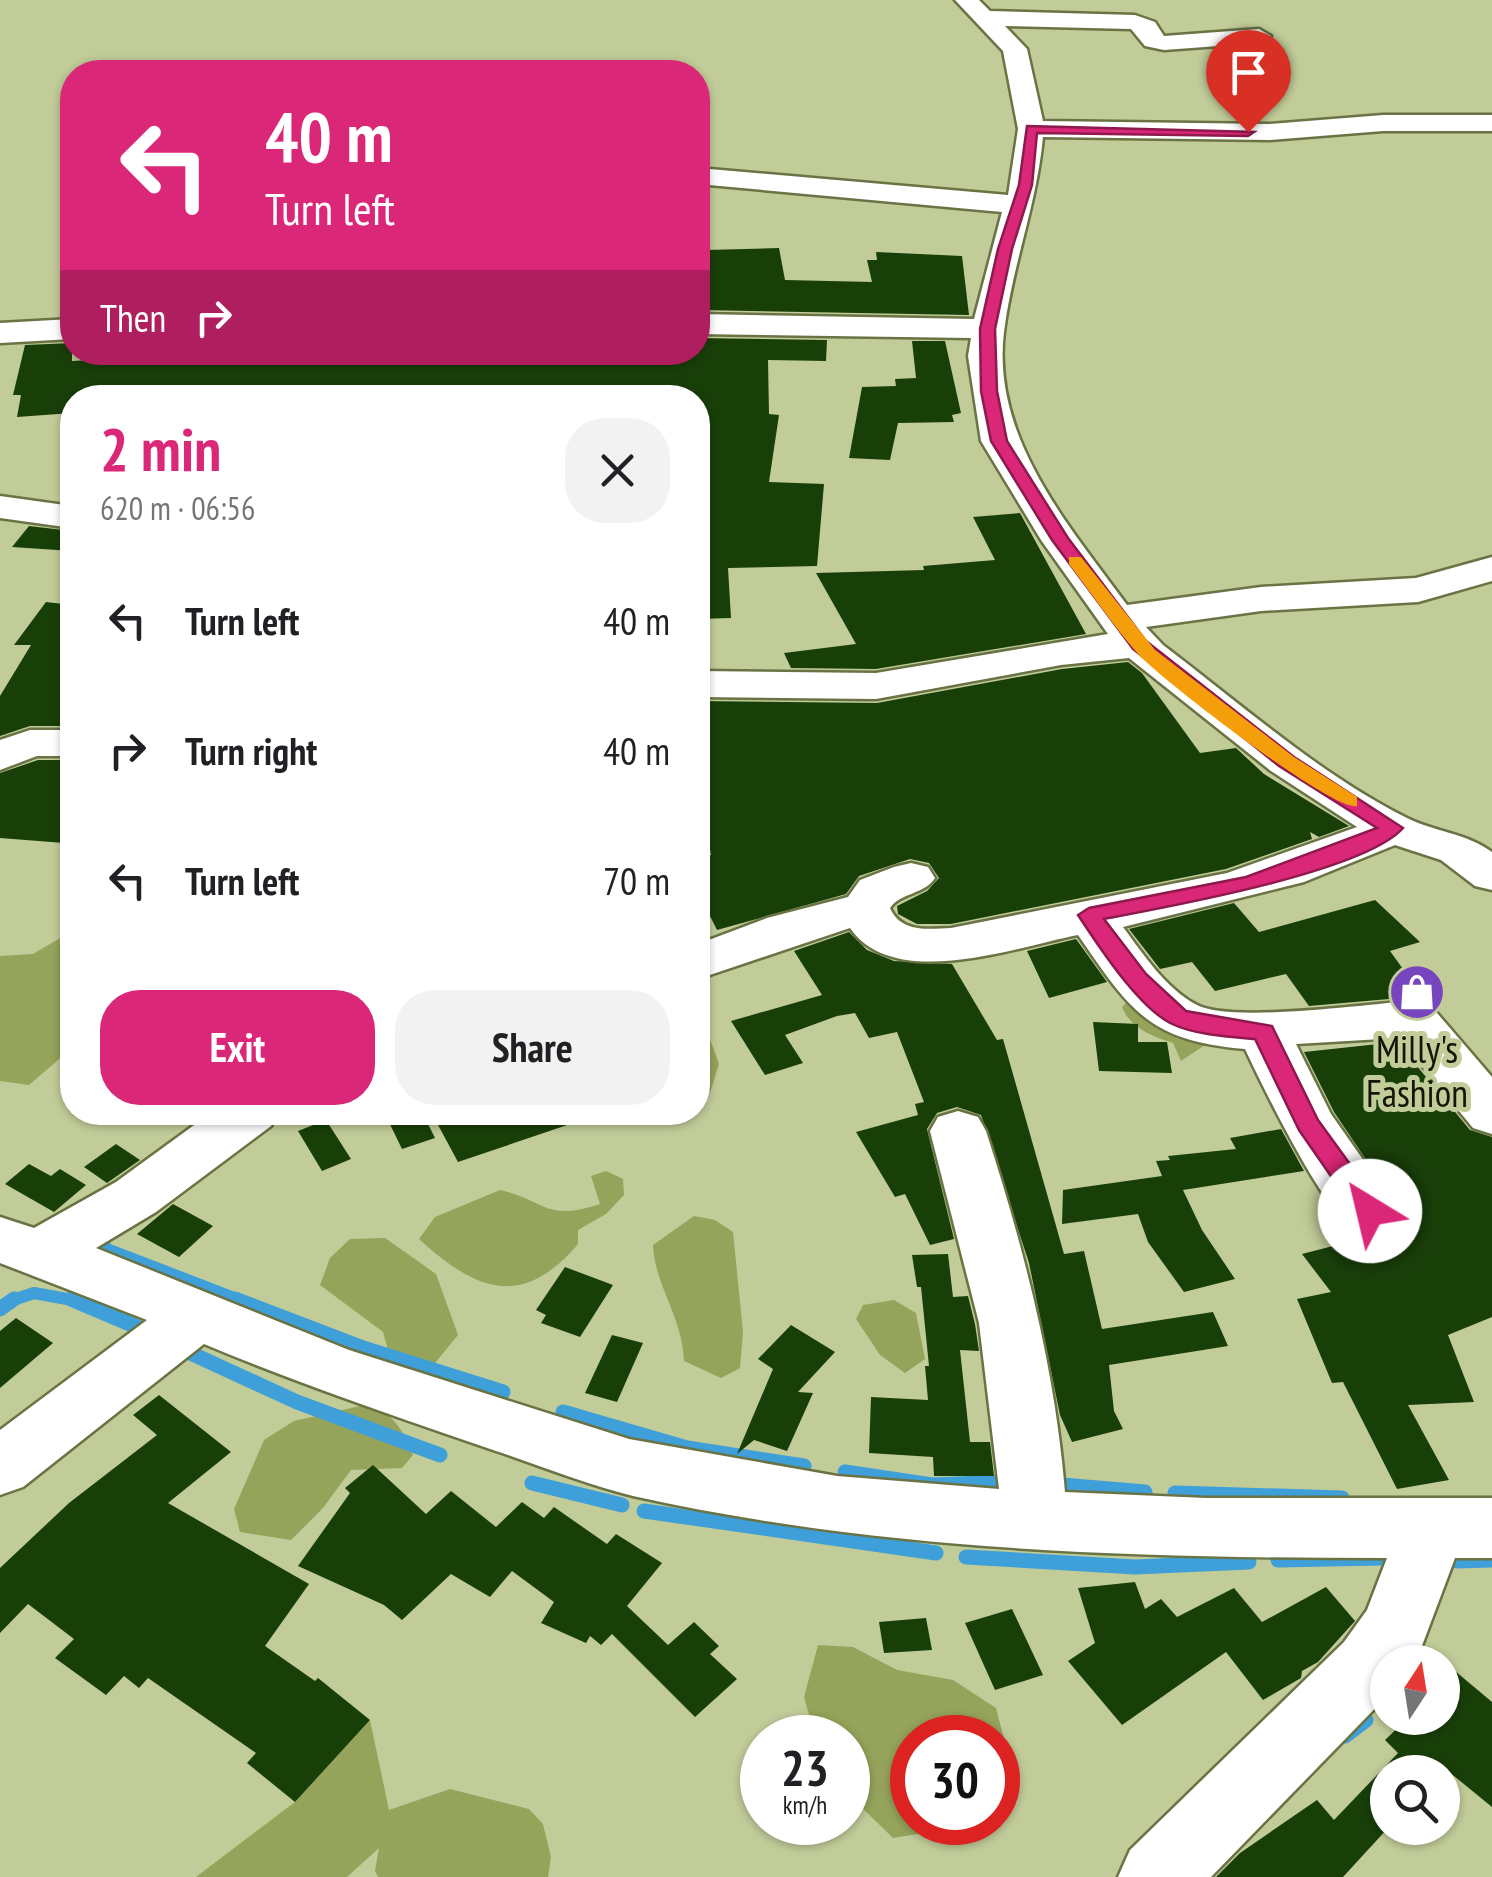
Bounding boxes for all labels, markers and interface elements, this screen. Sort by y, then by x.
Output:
pin [1206,30,1291,133]
icon: arrive [1221,45,1276,100]
text: 40 m [265,91,393,181]
icon: left [100,100,230,230]
text: Turn left [265,179,395,237]
icon: right [186,290,241,345]
text: Then [100,293,166,342]
text: 2 min [100,410,221,488]
button: close [565,418,670,523]
text: 620 m · 06:56 [100,487,255,529]
icon: left [100,593,155,648]
text: Turn left [185,596,299,645]
text: 40 m [603,596,670,645]
icon: right [100,723,155,778]
text: Turn right [185,726,317,775]
text: 40 m [603,726,670,775]
icon: left [100,853,155,908]
text: Turn left [185,856,299,905]
text: 70 m [603,856,670,905]
shop icon: Milly's Fashion [1387,962,1447,1022]
button: Exit [100,990,375,1105]
button: Share [395,990,670,1105]
place label: Milly's Fashion [1366,1024,1468,1117]
position arrow [1318,1159,1422,1263]
north arrow [1370,1645,1460,1735]
map controls [1370,1645,1460,1845]
speed limit sign: 30 [890,1715,1020,1845]
text: 23 [781,1735,829,1800]
button: search [1370,1755,1460,1845]
text: km/h [783,1789,827,1821]

